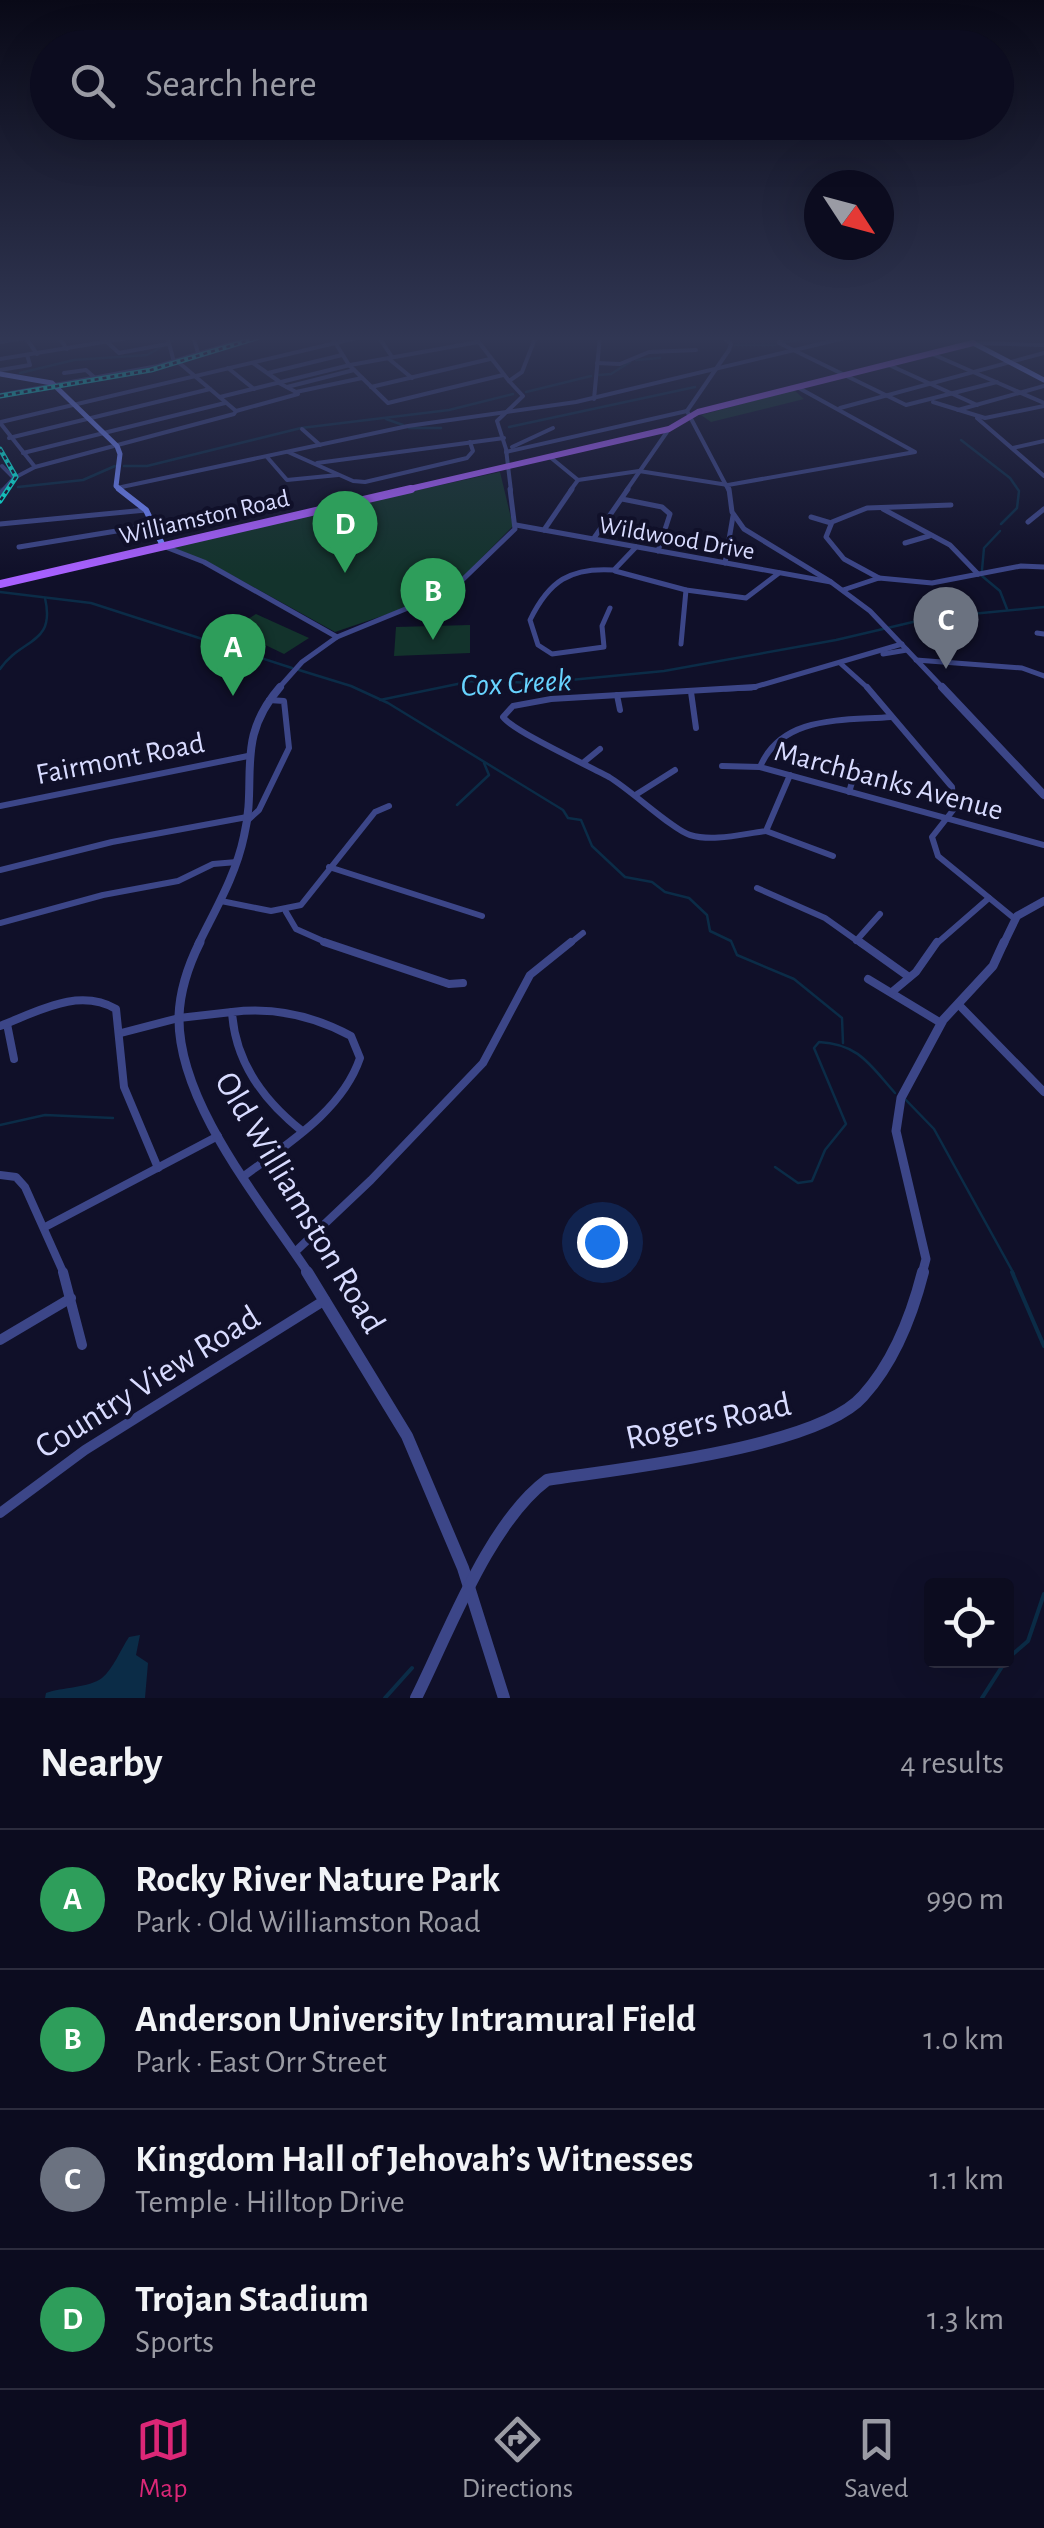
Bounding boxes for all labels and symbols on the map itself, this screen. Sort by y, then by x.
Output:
north arrow [804,170,894,260]
street label: Williamston Road [117,486,292,549]
pin: D [312,490,378,573]
street label: Wildwood Drive [597,512,757,564]
pin: B [400,558,466,640]
pin: C [914,586,978,669]
pin: A [200,614,266,696]
water label: Cox Creek [460,664,573,702]
street label: Fairmont Road [33,728,207,790]
street label: Marchbanks Avenue [771,736,1006,826]
street label: Old Williamston Road [208,1066,391,1340]
your location [577,1217,628,1268]
street label: Country View Road [29,1299,266,1465]
street label: Rogers Road [622,1387,794,1456]

